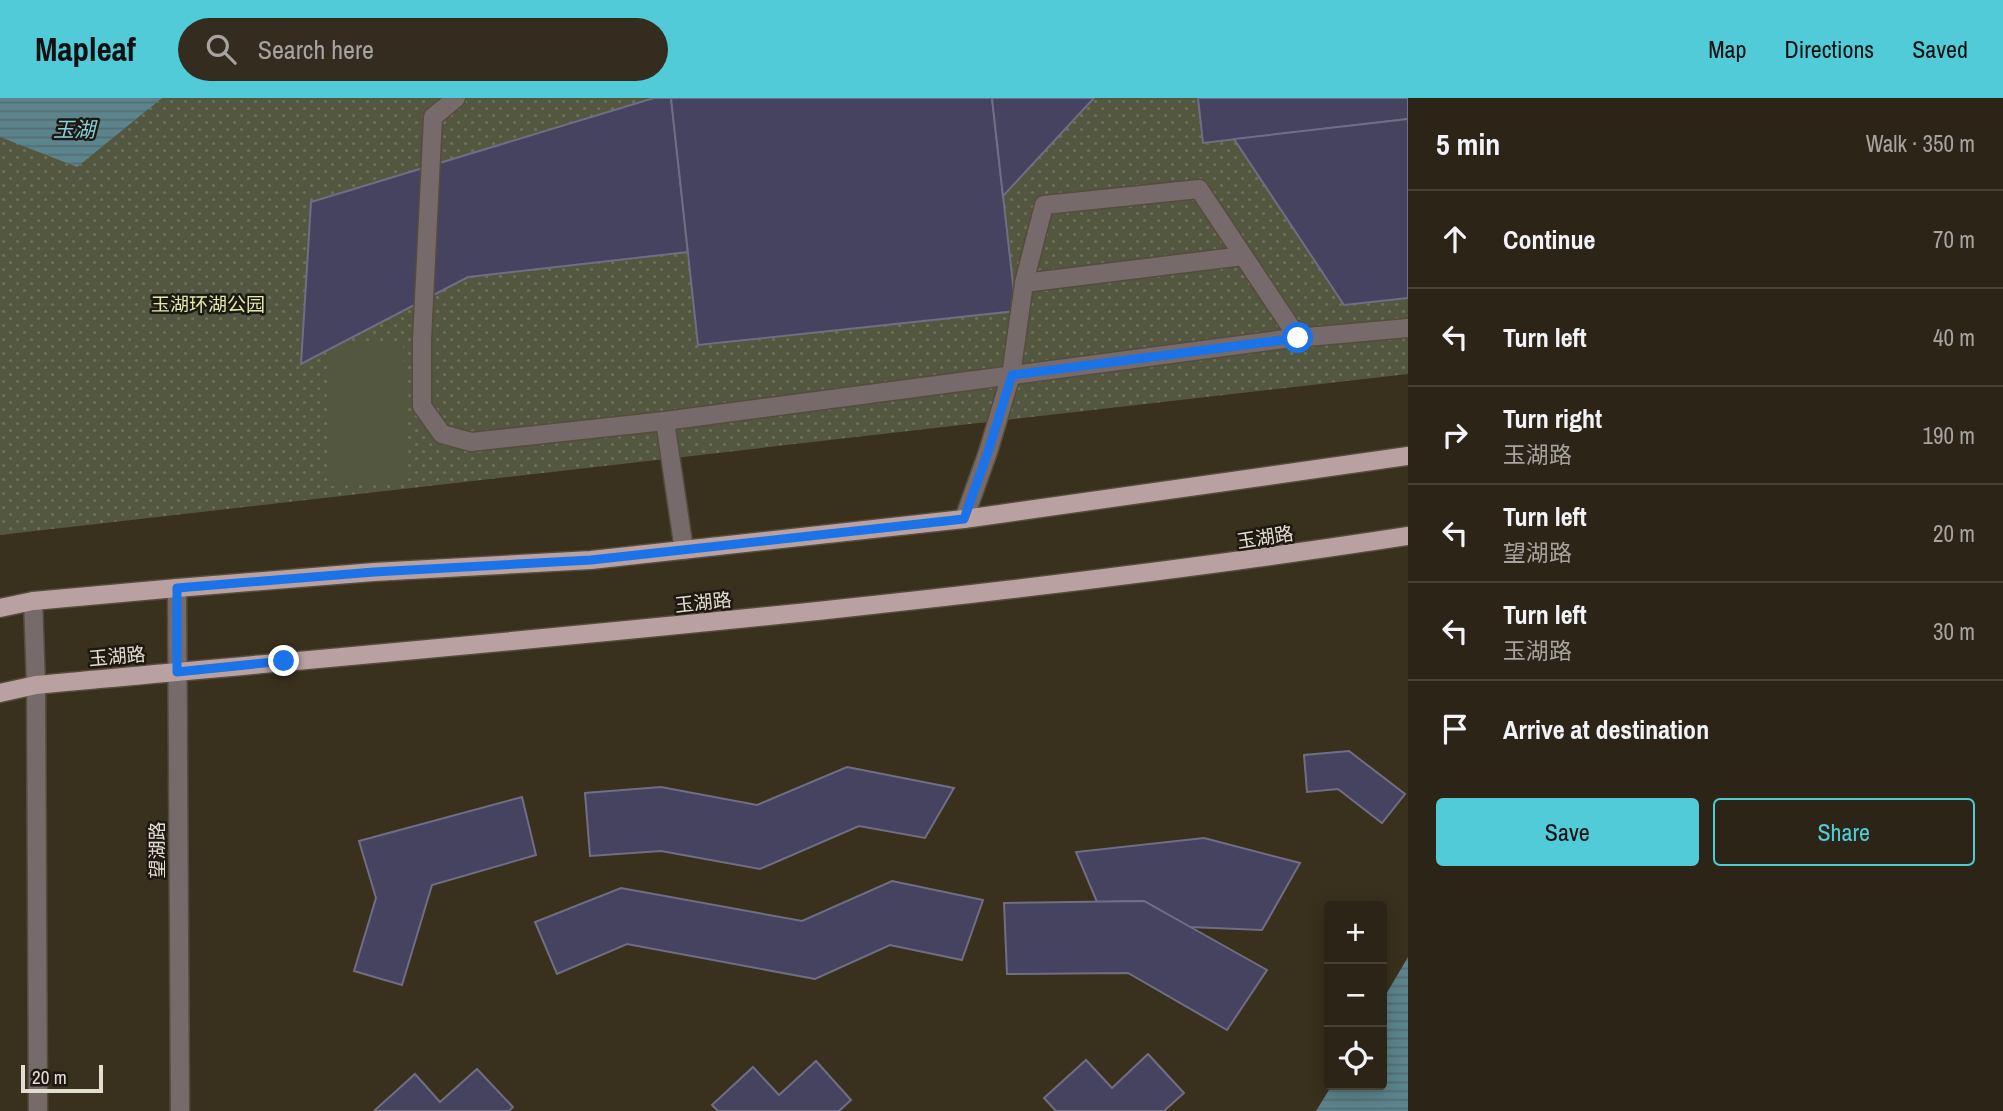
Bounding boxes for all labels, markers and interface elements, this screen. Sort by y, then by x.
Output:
search box [178,18,668,81]
text: Mapleaf [35,27,136,71]
icon: search [202,30,240,68]
text: Search here [258,32,374,67]
text: Map [1708,33,1746,65]
text: Directions [1784,33,1874,65]
text: Saved [1912,33,1968,65]
water label: 玉湖 [53,115,98,144]
text: 5 min [1436,124,1500,164]
text: Walk · 350 m [1866,128,1975,159]
icon: ahead [1436,220,1474,258]
text: Continue [1503,222,1595,257]
text: 70 m [1933,224,1975,255]
park label: 玉湖环湖公园 [151,291,265,317]
icon: left [1436,318,1474,356]
text: Turn left [1503,320,1587,355]
route start [1282,322,1313,353]
text: 40 m [1933,322,1975,353]
text: Turn right [1503,401,1602,436]
icon: right [1436,416,1474,454]
text: 190 m [1923,420,1975,451]
text: 玉湖路 [1503,439,1572,470]
text: Turn left [1503,499,1587,534]
icon: left [1436,514,1474,552]
text: 20 m [1933,518,1975,549]
street label: 玉湖路 [1235,520,1295,554]
text: 望湖路 [1503,537,1572,568]
street label: 玉湖路 [673,586,733,618]
text: Turn left [1503,597,1587,632]
icon: left [1436,612,1474,650]
text: 30 m [1933,616,1975,647]
text: 玉湖路 [1503,635,1572,666]
street label: 玉湖路 [87,641,147,671]
route end [268,645,299,676]
icon: arrive [1436,710,1474,748]
text: Arrive at destination [1503,712,1709,747]
button: Save [1436,798,1699,866]
button: Share [1713,798,1975,866]
street label: 望湖路 [144,821,170,879]
map controls [1324,901,1387,1090]
button: + [1324,901,1387,964]
button: − [1324,964,1387,1027]
button: locate [1324,1027,1387,1090]
scale bar [21,1062,103,1094]
text: 20 m [32,1064,67,1090]

